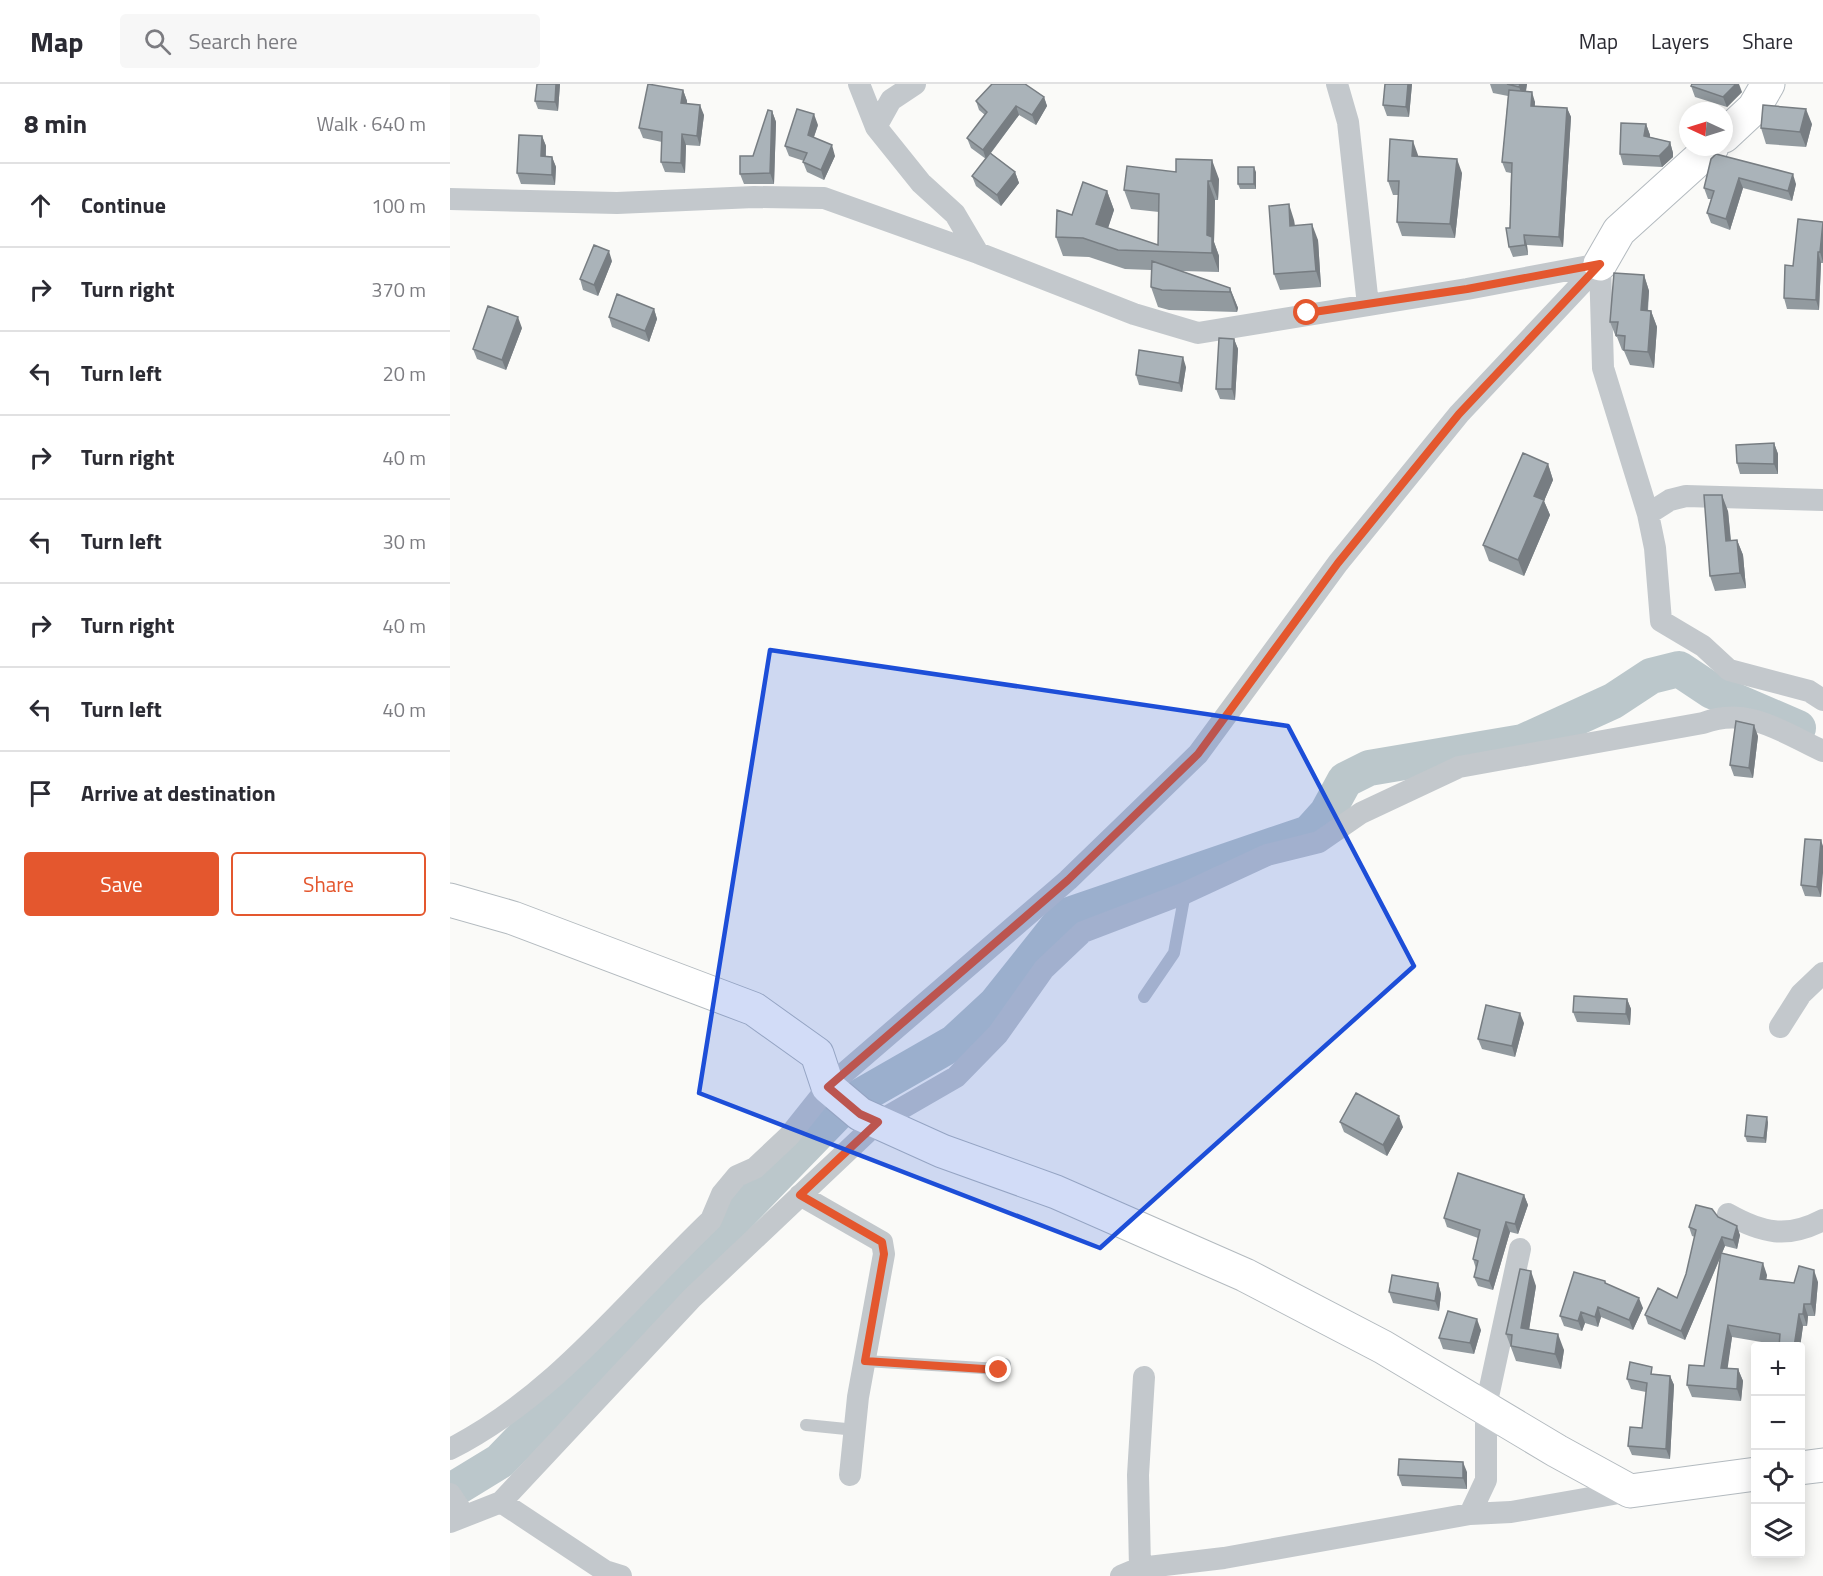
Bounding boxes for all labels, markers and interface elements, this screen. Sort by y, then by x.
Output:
search box [120,14,540,68]
text: Map [30,20,84,63]
text: Search here [189,24,298,58]
icon: search [141,25,174,58]
text: Map [1579,25,1618,57]
text: Layers [1651,25,1709,57]
text: Share [1742,25,1793,57]
north arrow [1679,102,1733,156]
text: 8 min [24,104,87,143]
text: Walk · 640 m [317,108,426,139]
text: Continue [81,188,166,222]
icon: ahead [24,189,57,222]
text: 100 m [371,190,426,221]
text: Turn right [81,272,175,306]
icon: right [24,273,57,306]
text: 370 m [371,274,426,305]
route start [1293,299,1319,325]
text: Turn left [81,356,162,390]
icon: left [24,357,57,390]
text: 20 m [382,358,426,389]
text: Turn right [81,440,175,474]
icon: right [24,441,57,474]
text: 40 m [382,442,426,473]
text: Turn left [81,524,162,558]
icon: left [24,525,57,558]
text: 30 m [382,526,426,557]
text: Turn right [81,608,175,642]
icon: right [24,609,57,642]
text: 40 m [382,610,426,641]
text: Turn left [81,692,162,726]
icon: left [24,693,57,726]
text: 40 m [382,694,426,725]
text: Arrive at destination [81,776,276,810]
icon: arrive [24,777,57,810]
button: Save [24,852,219,916]
button: Share [231,852,426,916]
map controls [1751,1342,1805,1558]
button: + [1751,1342,1805,1396]
route end [985,1356,1011,1382]
button: − [1751,1396,1805,1450]
button: locate [1751,1450,1805,1504]
button: layers [1751,1504,1805,1558]

